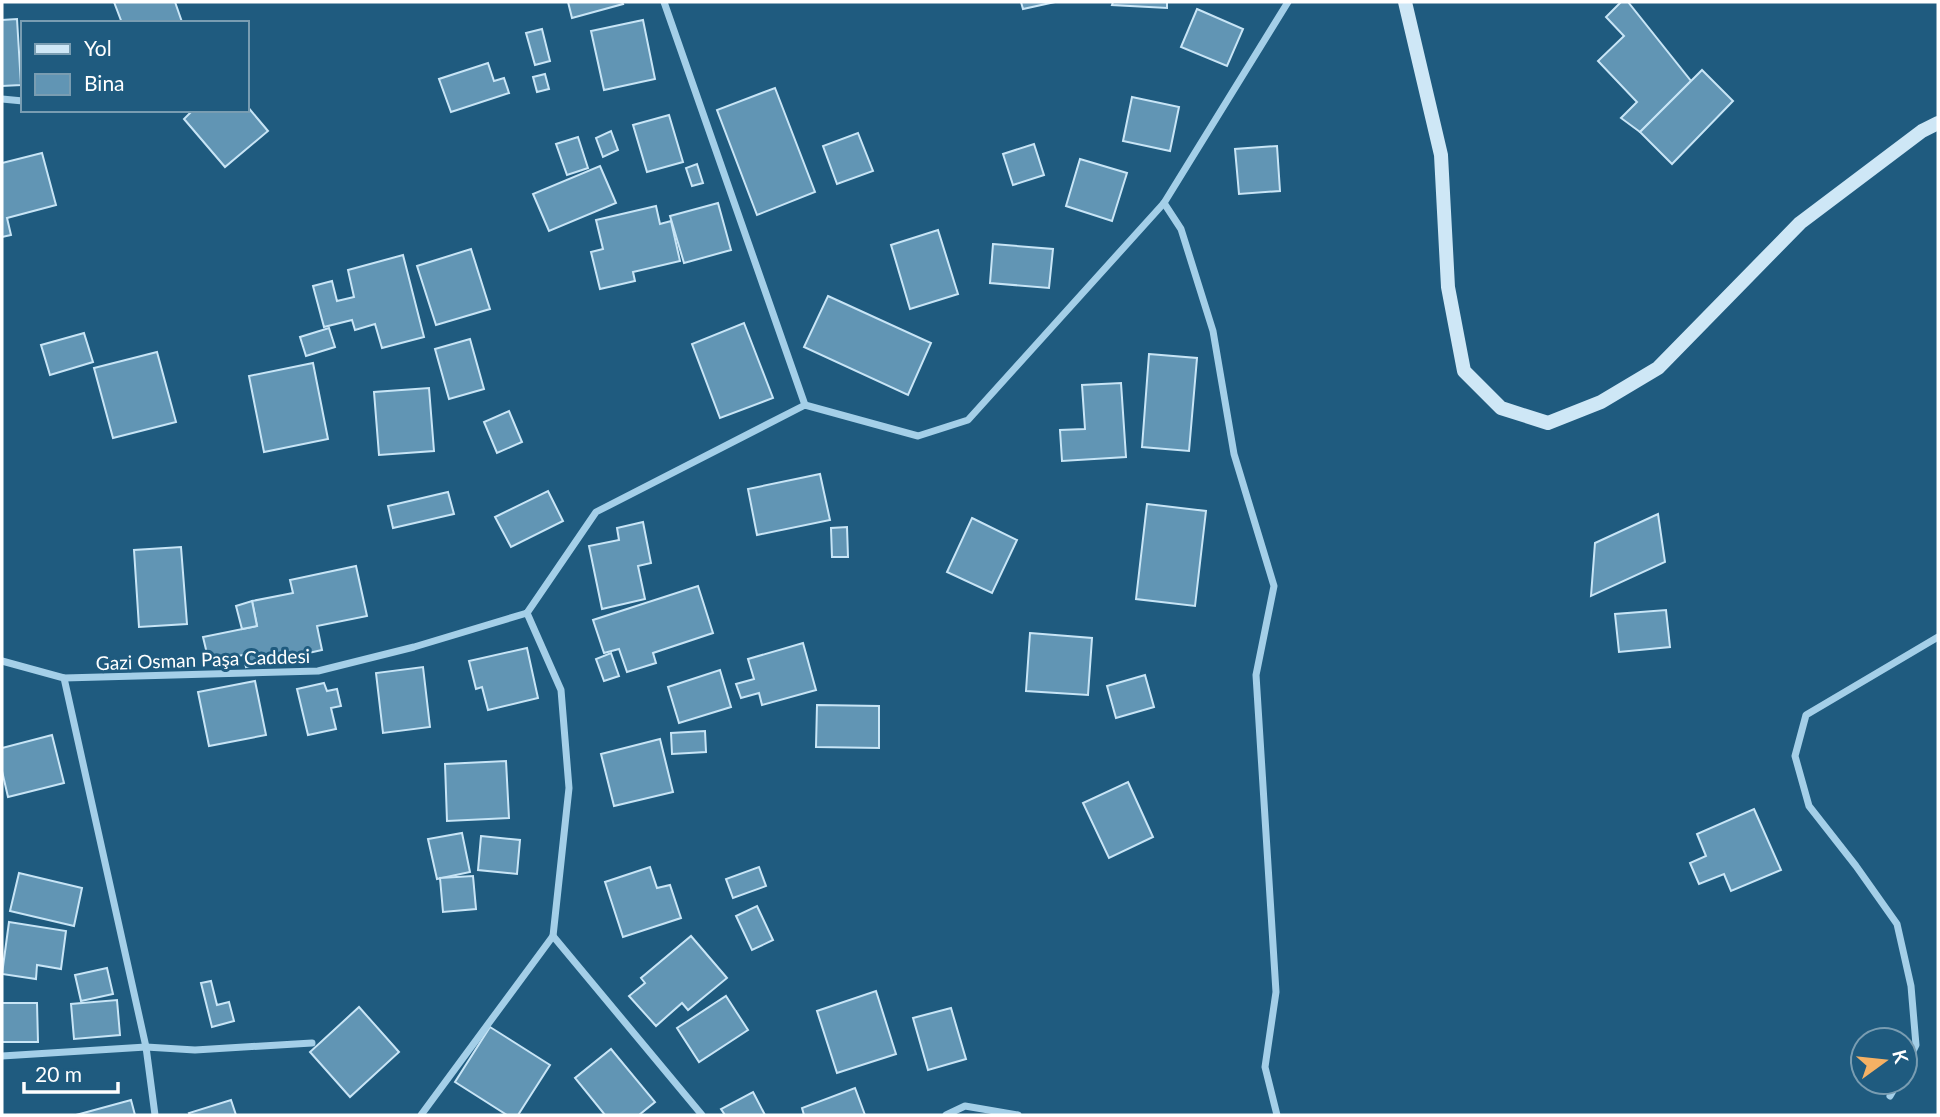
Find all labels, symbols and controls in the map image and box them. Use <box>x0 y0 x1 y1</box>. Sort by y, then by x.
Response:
legend <box>21 21 248 112</box>
text: Yol <box>84 35 112 60</box>
text: Bina <box>84 70 125 95</box>
street label: Gazi Osman Paşa Caddesi <box>95 644 311 674</box>
north arrow <box>1849 1026 1919 1096</box>
text: K <box>1888 1047 1914 1067</box>
scale bar <box>24 1050 119 1094</box>
text: 20 m <box>35 1061 82 1086</box>

